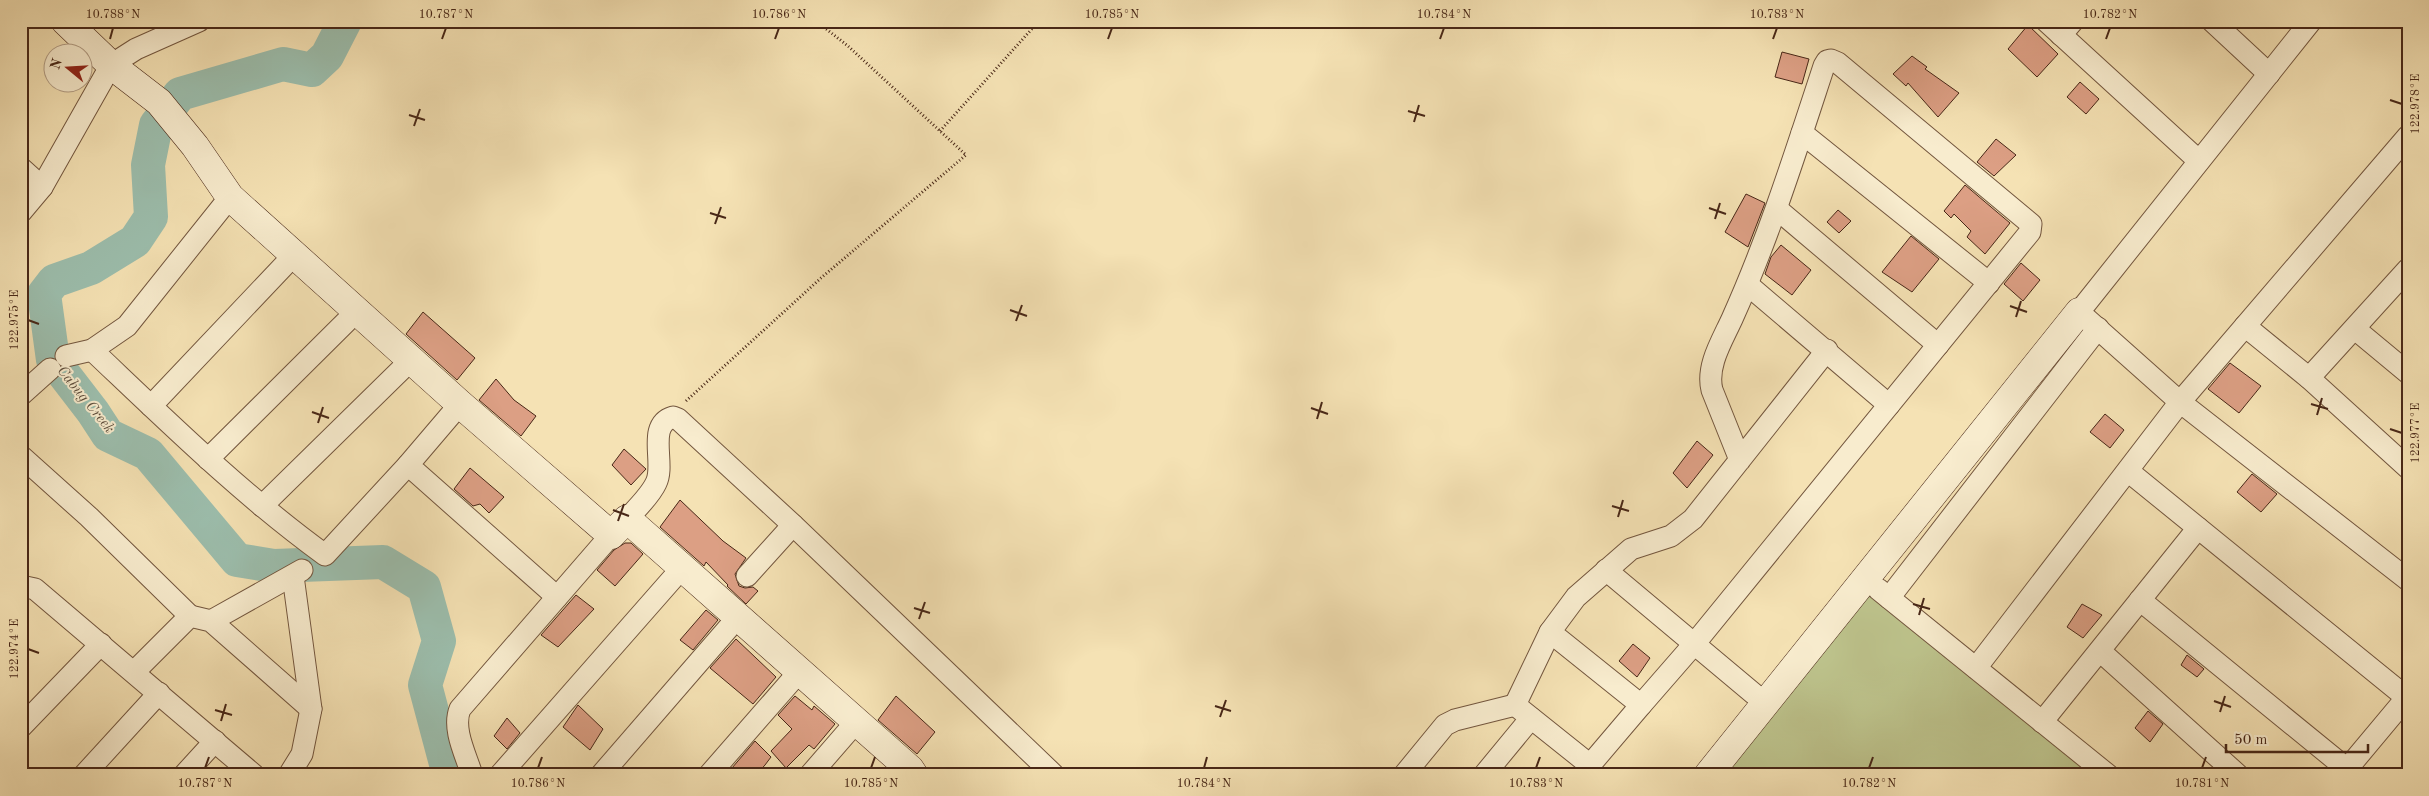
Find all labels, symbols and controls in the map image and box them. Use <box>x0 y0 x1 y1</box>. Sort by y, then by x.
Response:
text: 10.785°N <box>1085 8 1139 21</box>
text: 10.788°N <box>86 9 140 21</box>
text: 10.787°N <box>419 9 473 21</box>
text: 10.786°N <box>752 9 806 21</box>
text: 10.784°N <box>1417 9 1471 21</box>
text: 10.783°N <box>1750 9 1804 21</box>
text: 10.782°N <box>2083 9 2137 21</box>
north arrow <box>42 42 92 92</box>
text: N <box>48 57 65 72</box>
text: 122.978°E <box>2410 74 2422 134</box>
text: 122.975°E <box>8 290 21 350</box>
water label: Cabug Creek <box>54 364 116 436</box>
text: 122.977°E <box>2410 403 2422 463</box>
text: 122.974°E <box>9 619 21 679</box>
scale bar <box>2226 721 2369 753</box>
text: 50 m <box>2234 733 2268 748</box>
text: 10.785°N <box>844 777 898 790</box>
text: 10.787°N <box>178 778 232 790</box>
text: 10.786°N <box>511 778 565 790</box>
text: 10.784°N <box>1177 778 1231 790</box>
text: 10.783°N <box>1509 778 1563 790</box>
text: 10.782°N <box>1842 778 1896 790</box>
text: 10.781°N <box>2175 778 2229 790</box>

